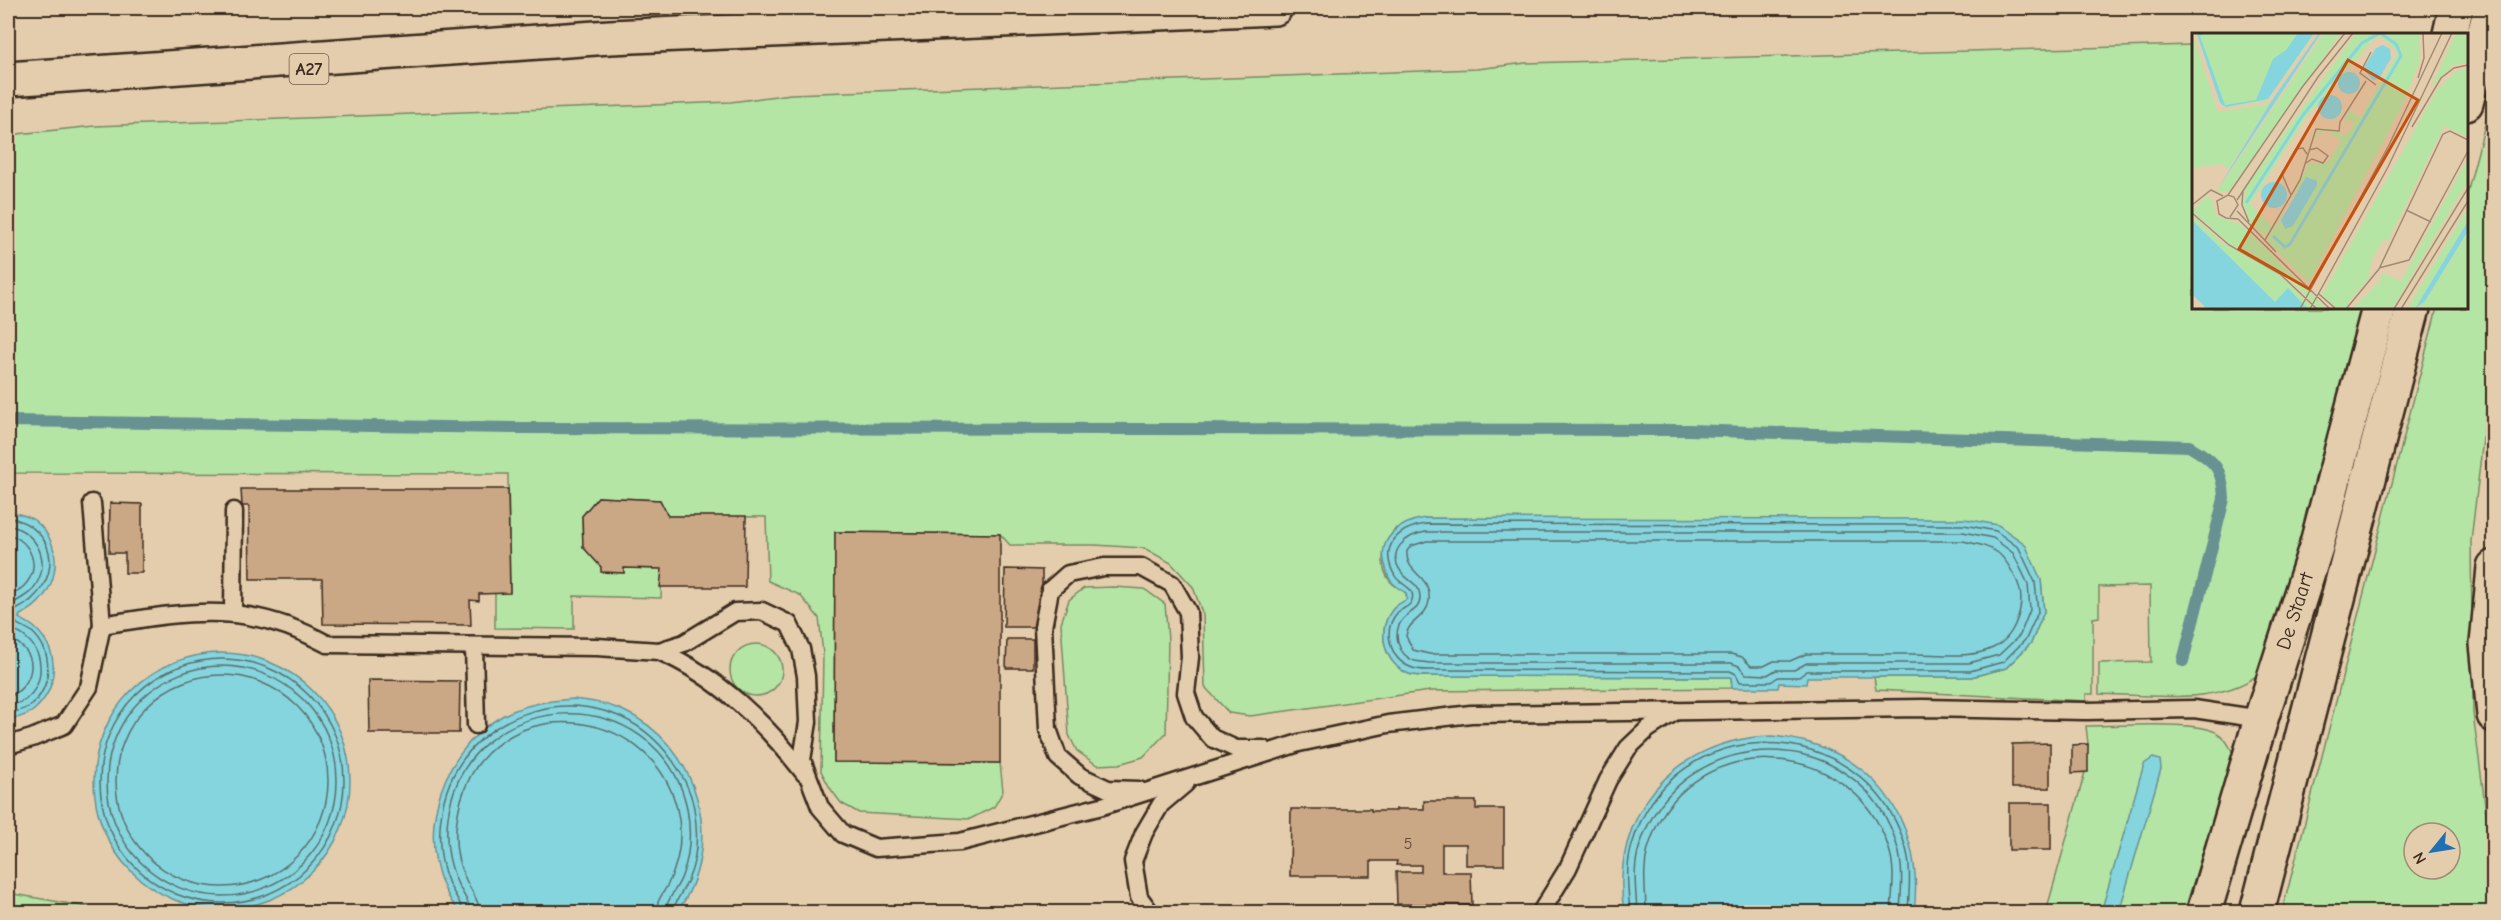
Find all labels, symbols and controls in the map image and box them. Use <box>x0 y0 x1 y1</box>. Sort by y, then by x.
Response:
inset map <box>2192 33 2468 309</box>
road number: A27 <box>290 54 328 84</box>
street label: De Staart <box>2272 568 2319 652</box>
north arrow <box>2402 821 2462 881</box>
house number: 5 <box>1404 835 1412 853</box>
text: N <box>2409 849 2430 867</box>

